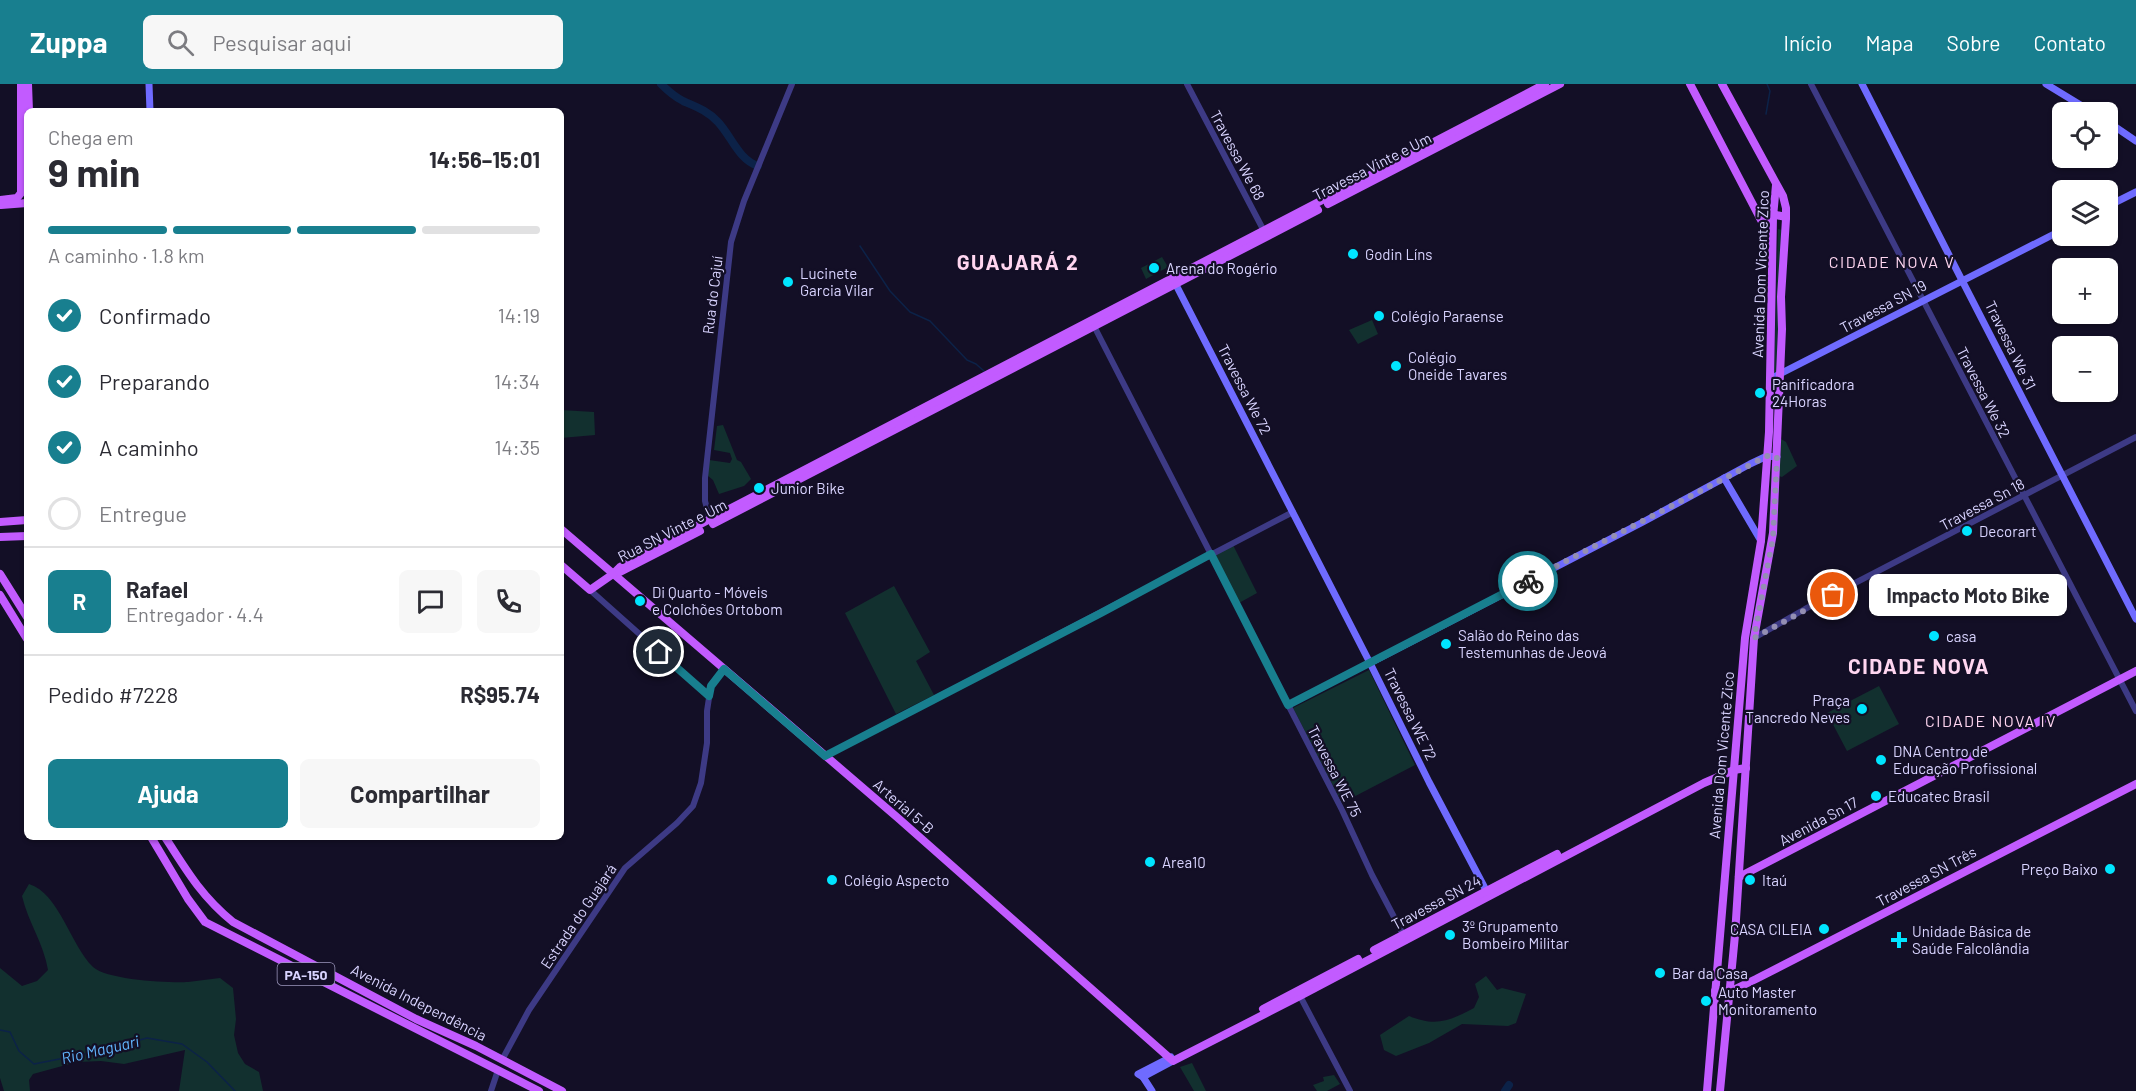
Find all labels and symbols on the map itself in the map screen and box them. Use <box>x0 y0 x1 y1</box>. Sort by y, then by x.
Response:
street label: Travessa We 68 <box>1207 107 1269 203</box>
street label: Travessa Vinte e Um <box>1310 128 1434 204</box>
street label: Avenida Dom Vicente Zico <box>1748 190 1772 358</box>
place label: Godin Líns <box>1365 245 1432 263</box>
marker: Godin Líns <box>1346 247 1360 261</box>
district label: GUAJARÁ 2 <box>957 249 1079 274</box>
district label: CIDADE NOVA V <box>1829 252 1955 271</box>
street label: Rua do Cajuí <box>698 255 726 335</box>
place label: Arena do Rogério <box>1166 259 1277 277</box>
marker: Arena do Rogério <box>1147 261 1161 275</box>
place label: Lucinete Garcia Vilar <box>800 264 874 299</box>
marker: Lucinete Garcia Vilar <box>781 275 795 289</box>
street label: Travessa SN 19 <box>1837 276 1929 336</box>
street label: Travessa We 31 <box>1982 298 2040 392</box>
place label: Colégio Paraense <box>1391 307 1504 325</box>
marker: Colégio Paraense <box>1372 309 1386 323</box>
street label: Travessa We 72 <box>1215 341 1275 437</box>
street label: Travessa We 32 <box>1953 344 2015 440</box>
place label: Colégio Oneide Tavares <box>1408 348 1507 383</box>
marker: Colégio Oneide Tavares <box>1389 359 1403 373</box>
place label: Panificadora 24Horas <box>1772 375 1855 410</box>
marker: Panificadora 24Horas <box>1753 386 1767 400</box>
street label: Travessa Sn 18 <box>1937 474 2027 534</box>
place label: Junior Bike <box>771 479 845 497</box>
marker: Junior Bike <box>752 481 766 495</box>
street label: Rua SN Vinte e Um <box>615 495 729 565</box>
place label: Decorart <box>1979 522 2036 540</box>
marker: Decorart <box>1960 524 1974 538</box>
courier <box>1498 551 1558 611</box>
pin <box>1807 569 1858 620</box>
callout: Impacto Moto Bike <box>1869 574 2067 616</box>
place label: Di Quarto - Móveis e Colchões Ortobom <box>652 583 783 618</box>
marker: Di Quarto - Móveis e Colchões Ortobom <box>633 594 647 608</box>
pin <box>633 626 684 677</box>
place label: Salão do Reino das Testemunhas de Jeová <box>1458 626 1607 661</box>
place label: casa <box>1946 627 1976 645</box>
marker: casa <box>1927 629 1941 643</box>
marker: Salão do Reino das Testemunhas de Jeová <box>1439 637 1453 651</box>
district label: CIDADE NOVA <box>1848 653 1990 678</box>
street label: Travessa WE 72 <box>1381 665 1441 763</box>
street label: Avenida Dom Vicente Zico <box>1705 671 1737 839</box>
place label: Praça Tancredo Neves <box>1746 691 1850 726</box>
marker: Praça Tancredo Neves <box>1855 702 1869 716</box>
district label: CIDADE NOVA IV <box>1925 711 2057 730</box>
street label: Travessa WE 75 <box>1304 722 1366 820</box>
place label: DNA Centro de Educação Profissional <box>1893 742 2037 777</box>
marker: DNA Centro de Educação Profissional <box>1874 753 1888 767</box>
street label: Arterial 5-B <box>870 775 938 837</box>
place label: Educatec Brasil <box>1888 787 1990 805</box>
marker: Educatec Brasil <box>1869 789 1883 803</box>
street label: Avenida Sn 17 <box>1776 793 1860 849</box>
street label: Travessa SN Três <box>1873 842 1979 910</box>
place label: Area10 <box>1162 853 1206 871</box>
marker: Area10 <box>1143 855 1157 869</box>
street label: Estrada do Guajará <box>536 860 620 972</box>
place label: Preço Baixo <box>2021 860 2098 878</box>
marker: Preço Baixo <box>2103 862 2117 876</box>
place label: Colégio Aspecto <box>844 871 949 889</box>
street label: Travessa SN 24 <box>1388 871 1484 933</box>
place label: Itaú <box>1762 871 1787 889</box>
marker: Colégio Aspecto <box>825 873 839 887</box>
marker: Itaú <box>1743 873 1757 887</box>
place label: 3º Grupamento Bombeiro Militar <box>1462 917 1569 952</box>
place label: CASA CILEIA <box>1730 920 1812 938</box>
marker: CASA CILEIA <box>1817 922 1831 936</box>
place label: Unidade Básica de Saúde Falcolândia <box>1912 922 2031 957</box>
marker: 3º Grupamento Bombeiro Militar <box>1443 928 1457 942</box>
marker: Unidade Básica de Saúde Falcolândia <box>1890 931 1908 949</box>
street label: Avenida Independência <box>348 960 490 1044</box>
road number: PA-150 <box>278 963 334 985</box>
place label: Bar da Casa <box>1672 964 1748 982</box>
marker: Bar da Casa <box>1653 966 1667 980</box>
place label: Auto Master Monitoramento <box>1718 983 1817 1018</box>
marker: Auto Master Monitoramento <box>1699 994 1713 1008</box>
water label: Rio Maguari <box>59 1031 141 1067</box>

